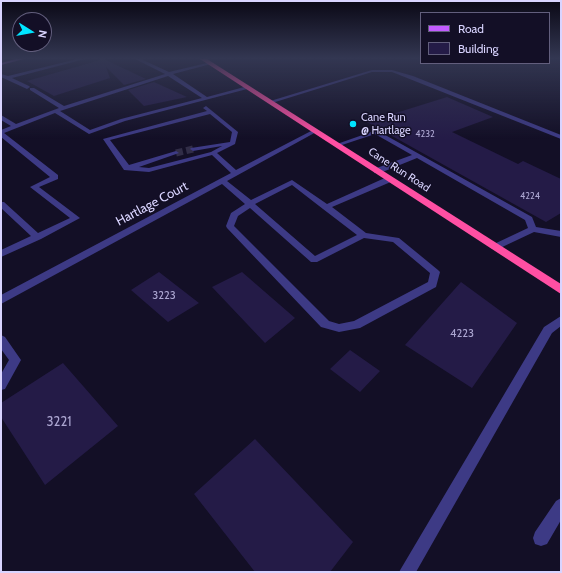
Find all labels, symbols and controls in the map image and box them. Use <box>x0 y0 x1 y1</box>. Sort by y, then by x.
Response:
north arrow <box>12 12 52 52</box>
legend <box>420 12 550 64</box>
text: Road <box>458 21 484 36</box>
text: N <box>35 29 50 39</box>
text: Building <box>458 41 499 56</box>
place label: Cane Run @ Hartlage <box>361 111 411 137</box>
marker: Cane Run @ Hartlage <box>348 119 358 129</box>
house number: 4232 <box>415 129 435 139</box>
street label: Cane Run Road <box>366 145 432 195</box>
street label: Hartlage Court <box>113 178 191 230</box>
house number: 4224 <box>520 191 540 201</box>
house number: 3223 <box>152 289 176 303</box>
house number: 4223 <box>450 327 474 341</box>
house number: 3221 <box>47 414 71 430</box>

